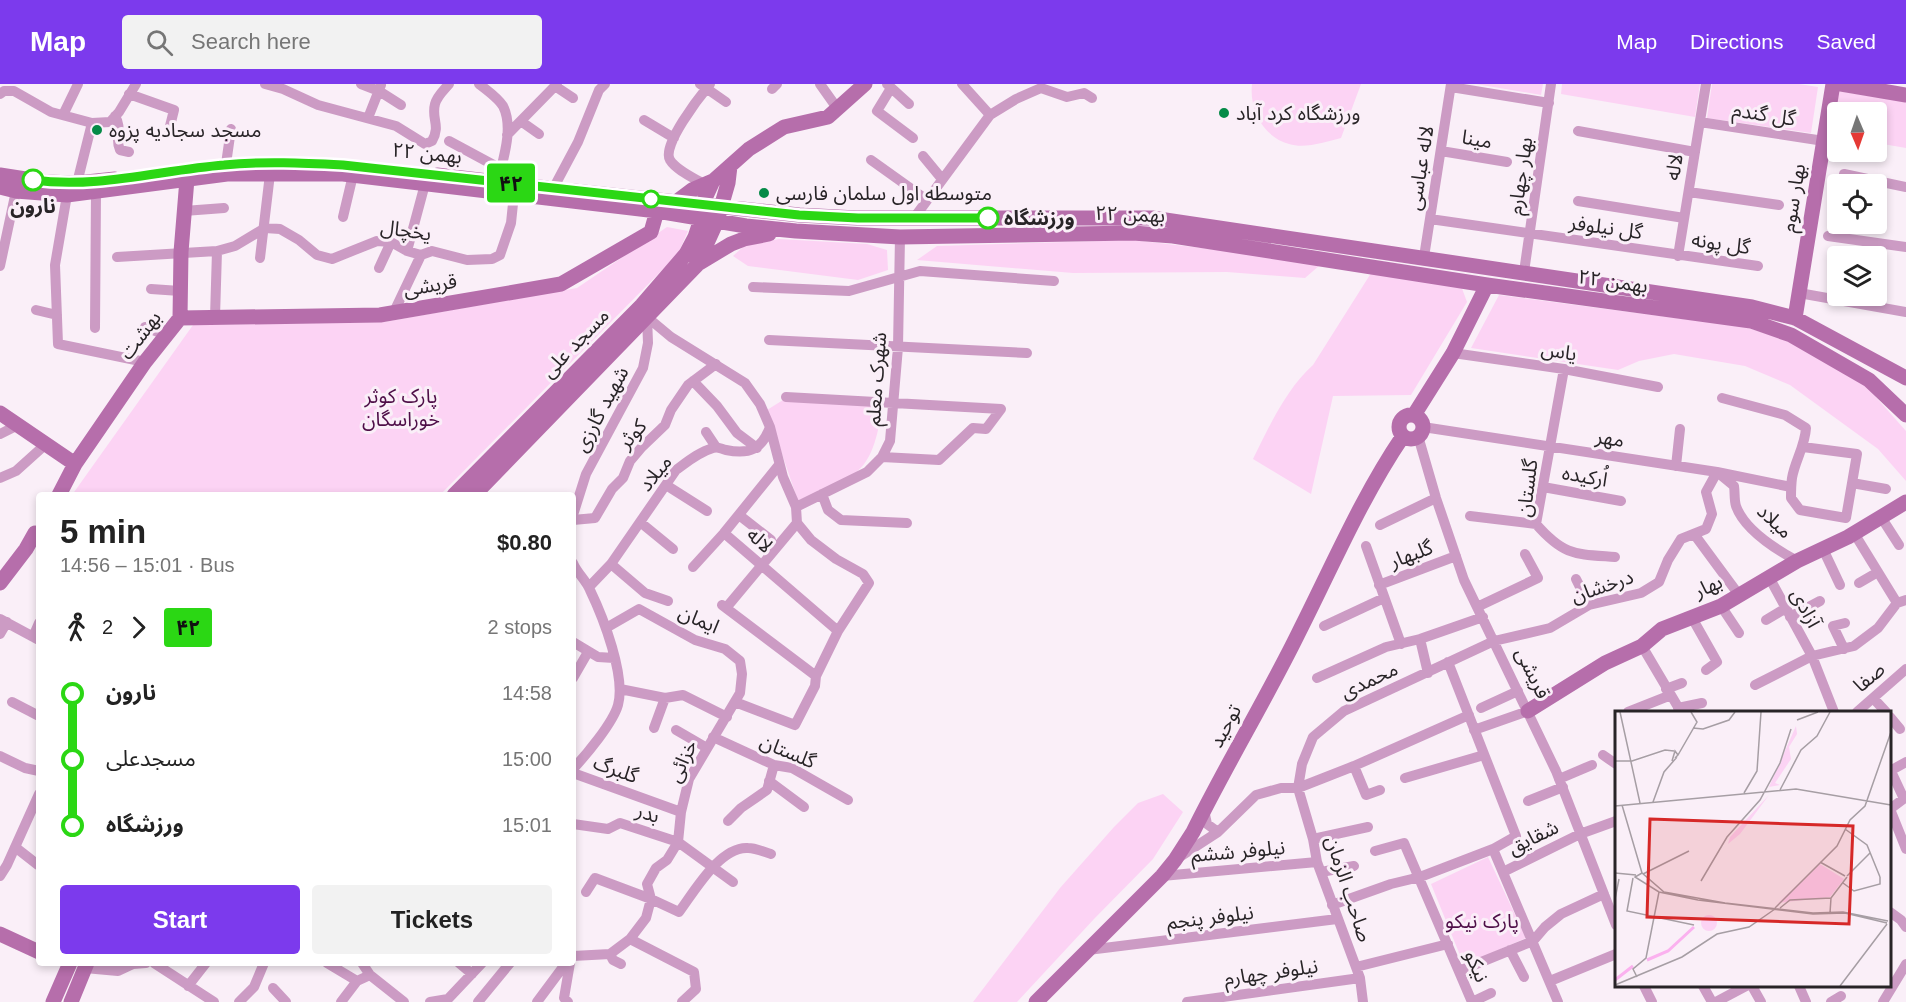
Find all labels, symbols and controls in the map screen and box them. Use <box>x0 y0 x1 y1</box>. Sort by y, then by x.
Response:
search box <box>122 15 542 69</box>
text: Map <box>30 26 86 57</box>
icon: search <box>143 26 176 59</box>
text: Search here <box>191 29 311 54</box>
text: Map <box>1616 30 1657 53</box>
text: Directions <box>1690 30 1783 53</box>
text: Saved <box>1816 30 1876 53</box>
street label: گل گندم <box>1730 98 1798 134</box>
place label: ورزشگاه کرد آباد <box>1236 102 1360 125</box>
north arrow <box>1827 102 1887 162</box>
map controls <box>1827 102 1887 306</box>
marker: ورزشگاه کرد آباد <box>1217 106 1231 120</box>
place label: مسجد سجادیه پزوه <box>109 119 261 143</box>
marker: مسجد سجادیه پزوه <box>90 123 104 137</box>
street label: لاله عباسی <box>1402 124 1439 212</box>
street label: مینا <box>1460 126 1494 153</box>
street label: بهار چهارم <box>1504 136 1540 217</box>
street label: ۲۲ بهمن <box>391 138 463 169</box>
street label: لاله <box>1661 152 1687 182</box>
street label: بهار سوم <box>1777 162 1813 234</box>
line badge: ۴۲ <box>484 164 538 202</box>
marker: نارون <box>22 169 44 191</box>
text: ۴۲ <box>499 172 523 195</box>
button: locate <box>1827 174 1887 234</box>
place label: متوسطه اول سلمان فارسی <box>776 182 992 205</box>
marker: متوسطه اول سلمان فارسی <box>757 186 771 200</box>
unlabelled marker <box>642 190 660 208</box>
place label: نارون <box>10 195 56 218</box>
street label: ۲۲ بهمن <box>1095 202 1165 227</box>
marker: ورزشگاه <box>977 207 999 229</box>
place label: ورزشگاه <box>1004 207 1075 230</box>
street label: گل نیلوفر <box>1567 211 1645 244</box>
street label: یخچال <box>379 216 433 246</box>
street label: گل پونه <box>1690 228 1752 260</box>
button: layers <box>1827 246 1887 306</box>
street label: ۲۲ بهمن <box>1577 265 1649 298</box>
street label: قریشی <box>402 269 459 302</box>
street label: مسجد علی <box>537 304 614 383</box>
street label: بهشت <box>115 307 165 363</box>
street label: شهرک معلم <box>862 331 894 427</box>
street label: یاس <box>1539 337 1578 366</box>
street label: شهید گارزی <box>569 363 634 456</box>
park label: پارک کوثر خوراسگان <box>362 385 440 431</box>
street label: کوثر <box>613 414 652 455</box>
street label: مهر <box>1593 425 1626 452</box>
street label: میلاد <box>634 451 676 495</box>
street label: گلستان <box>1513 457 1543 518</box>
street label: اُرکیده <box>1560 457 1610 492</box>
street label: میلاد <box>1753 499 1797 543</box>
text: 5 min <box>60 513 146 550</box>
street label: لاله <box>743 523 777 557</box>
text: $0.80 <box>497 530 552 555</box>
street label: گلبهار <box>1385 536 1437 574</box>
text: 14:56 – 15:01 · Bus <box>60 554 235 576</box>
street label: درخشان <box>1568 565 1636 608</box>
street label: بهار <box>1690 570 1726 603</box>
street label: آزادی <box>1786 585 1826 633</box>
street label: ایمان <box>675 600 723 638</box>
icon: walk <box>60 611 93 644</box>
icon: forward <box>122 611 155 644</box>
text: 2 <box>102 616 113 638</box>
text: ۴۲ <box>176 616 200 639</box>
text: 2 stops <box>488 616 552 638</box>
street label: قریشی <box>1510 644 1555 703</box>
street label: محمدی <box>1337 657 1402 704</box>
street label: صفا <box>1849 658 1889 696</box>
text: نارون <box>106 680 156 705</box>
text: 14:58 <box>502 682 552 704</box>
street label: توحید <box>1205 701 1246 752</box>
inset map <box>1615 711 1891 987</box>
street label: گلستان <box>757 729 820 774</box>
street label: خزائی <box>663 736 702 786</box>
text: مسجدعلی <box>106 746 196 771</box>
text: 15:00 <box>502 748 552 770</box>
street label: گلبرگ <box>590 751 642 788</box>
street label: بدر <box>632 799 663 828</box>
text: ورزشگاه <box>106 812 184 837</box>
text: 15:01 <box>502 814 552 836</box>
street label: شقایق <box>1504 815 1563 860</box>
street label: صاحب الزمان <box>1321 833 1376 945</box>
street label: نیلوفر ششم <box>1190 836 1286 870</box>
button: Start <box>60 885 300 954</box>
button: Tickets <box>312 885 552 954</box>
street label: نیلوفر پنجم <box>1165 901 1255 937</box>
park label: پارک نیکو <box>1445 910 1519 934</box>
street label: نیکو <box>1460 947 1493 986</box>
street label: نیلوفر چهارم <box>1223 955 1320 993</box>

